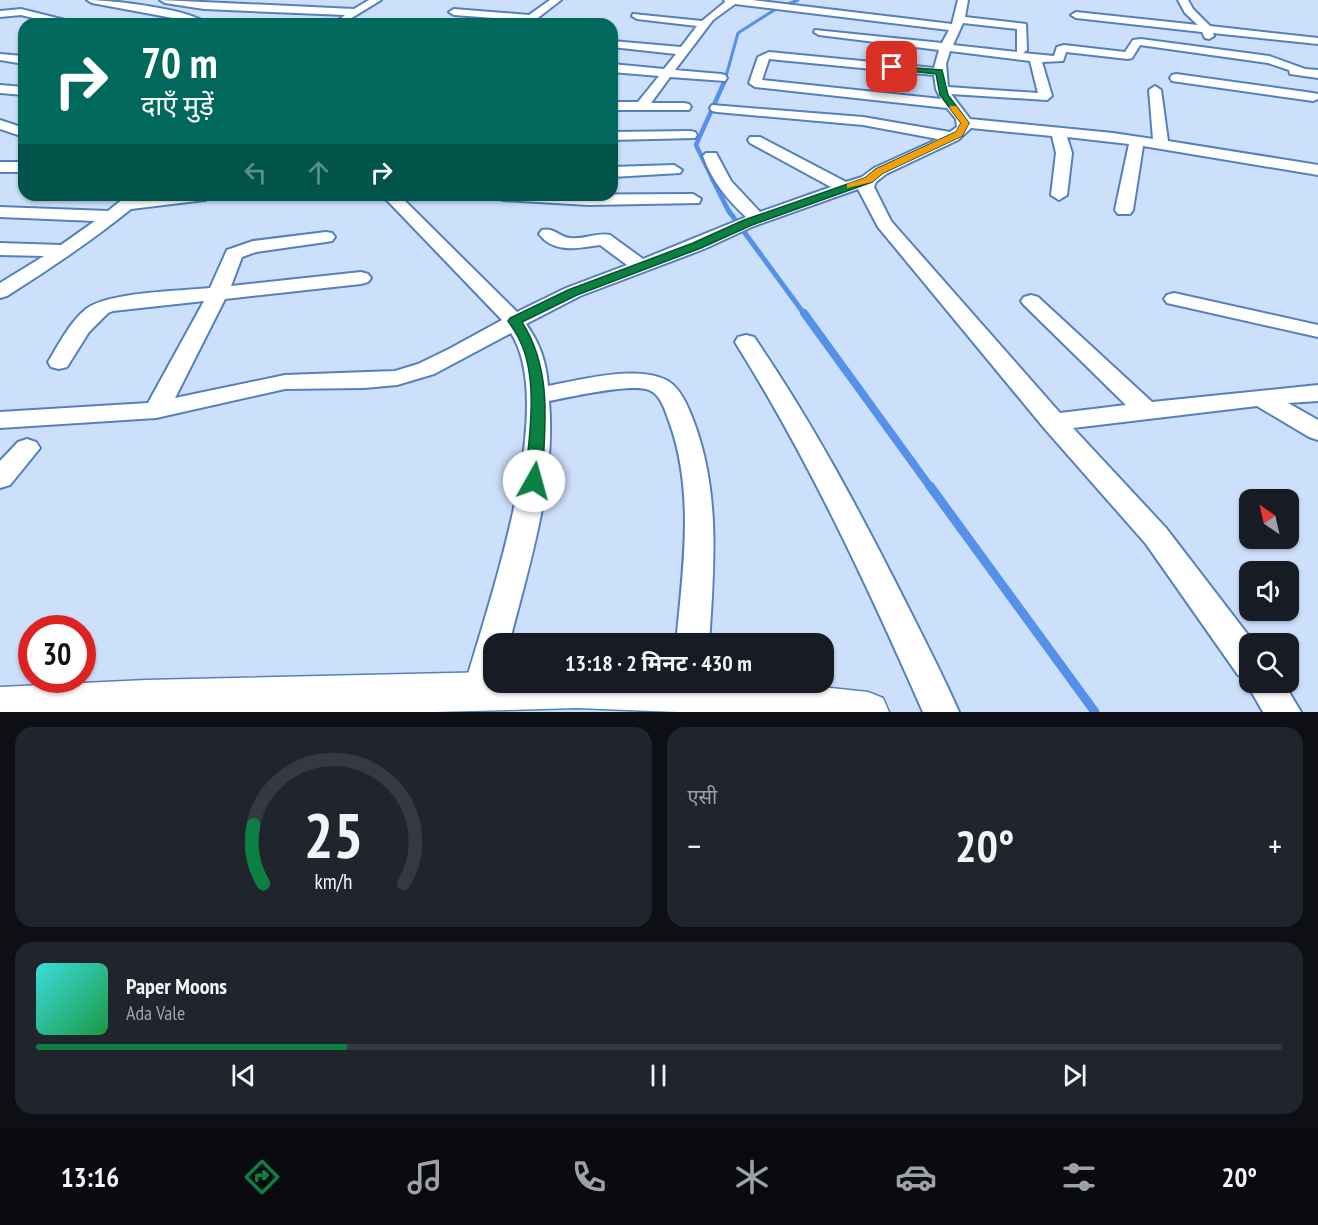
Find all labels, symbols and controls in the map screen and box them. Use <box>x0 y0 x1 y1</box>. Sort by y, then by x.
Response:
text: 70 m <box>141 35 218 90</box>
pin <box>866 41 917 92</box>
icon: right <box>42 42 120 120</box>
icon: arrive <box>875 50 908 83</box>
text: दाएँ मुड़ें <box>141 88 214 122</box>
icon: left <box>239 156 272 189</box>
icon: ahead <box>302 156 335 189</box>
icon: right <box>365 156 398 189</box>
position arrow <box>502 449 566 513</box>
north arrow <box>1239 489 1299 549</box>
map controls <box>1239 489 1299 693</box>
button: sound <box>1239 561 1299 621</box>
speed limit sign: 30 <box>18 615 96 693</box>
button: search <box>1239 633 1299 693</box>
text: 13:18 · 2 मिनट · 430 m <box>565 649 752 677</box>
text: एसी <box>688 784 717 810</box>
text: 25 <box>303 794 363 875</box>
text: 20° <box>955 816 1014 874</box>
text: − <box>688 824 701 867</box>
text: + <box>1268 824 1282 867</box>
text: km/h <box>314 867 352 895</box>
text: Paper Moons <box>126 972 227 1000</box>
text: Ada Vale <box>126 1000 185 1026</box>
icon: previous <box>227 1059 260 1092</box>
icon: pause <box>642 1059 675 1092</box>
icon: next <box>1058 1059 1091 1092</box>
icon: directions <box>241 1156 283 1198</box>
icon: music <box>404 1156 446 1198</box>
icon: phone <box>568 1156 610 1198</box>
icon: climate <box>731 1156 773 1198</box>
icon: car <box>895 1156 937 1198</box>
icon: filters <box>1058 1156 1100 1198</box>
text: 13:16 <box>61 1160 119 1194</box>
text: 20° <box>1222 1160 1257 1194</box>

